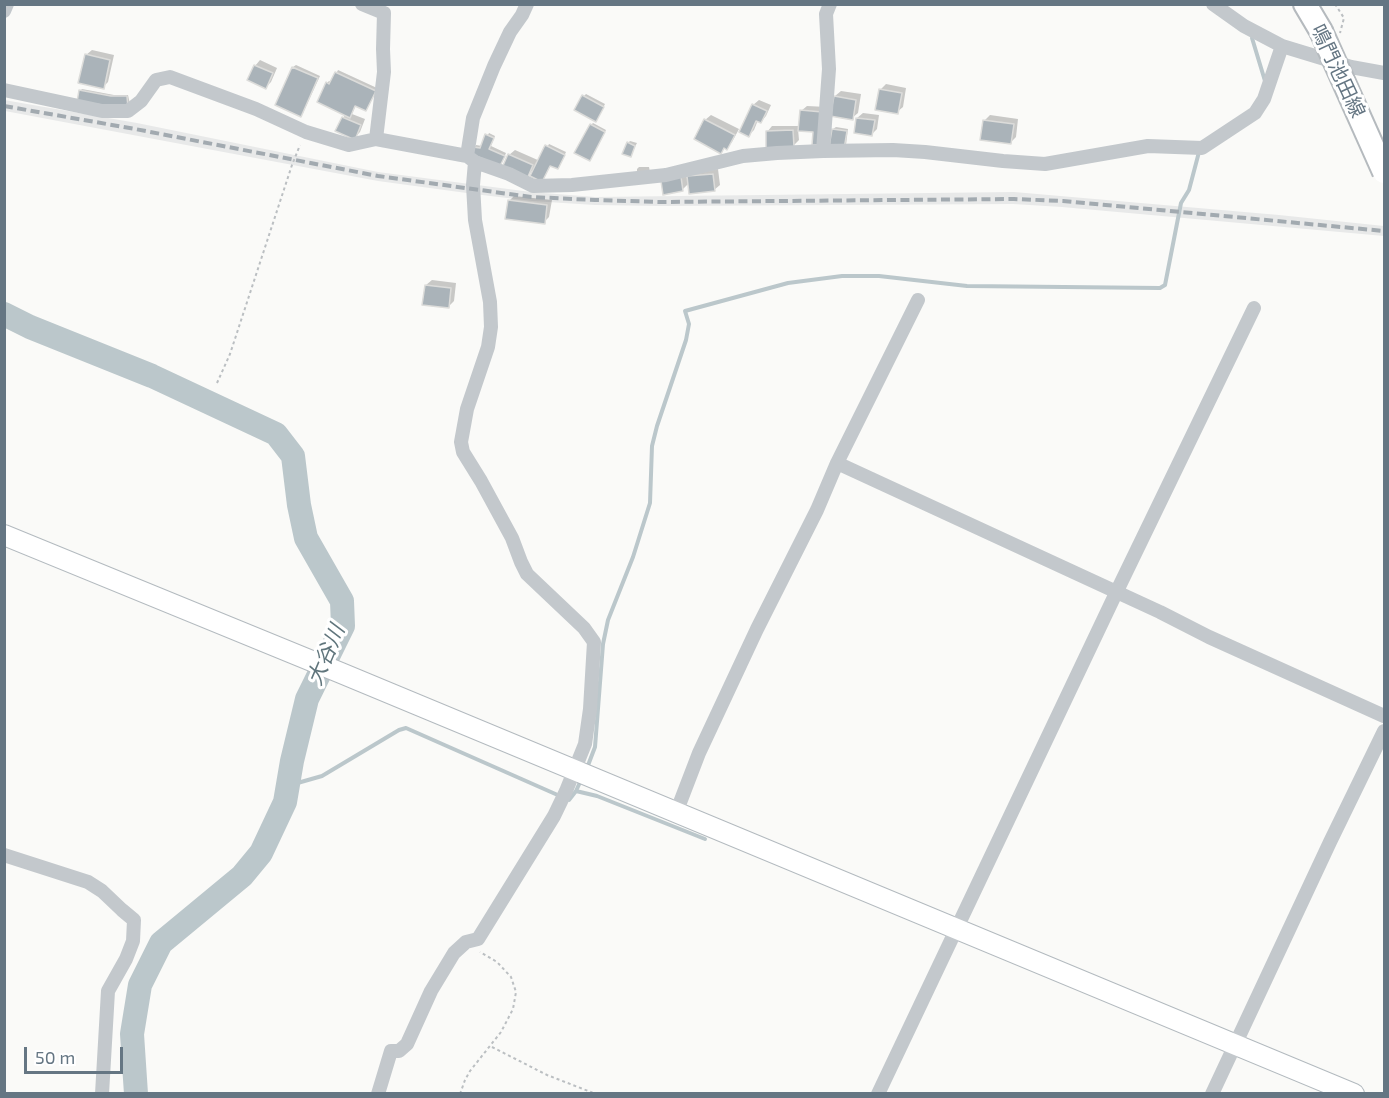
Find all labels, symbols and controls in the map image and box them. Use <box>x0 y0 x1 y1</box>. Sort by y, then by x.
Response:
street label: 鳴門池田線 <box>1306 21 1370 121</box>
water label: 大谷川 <box>302 621 350 689</box>
scale bar <box>27 1035 126 1073</box>
text: 50 m <box>35 1046 75 1068</box>

